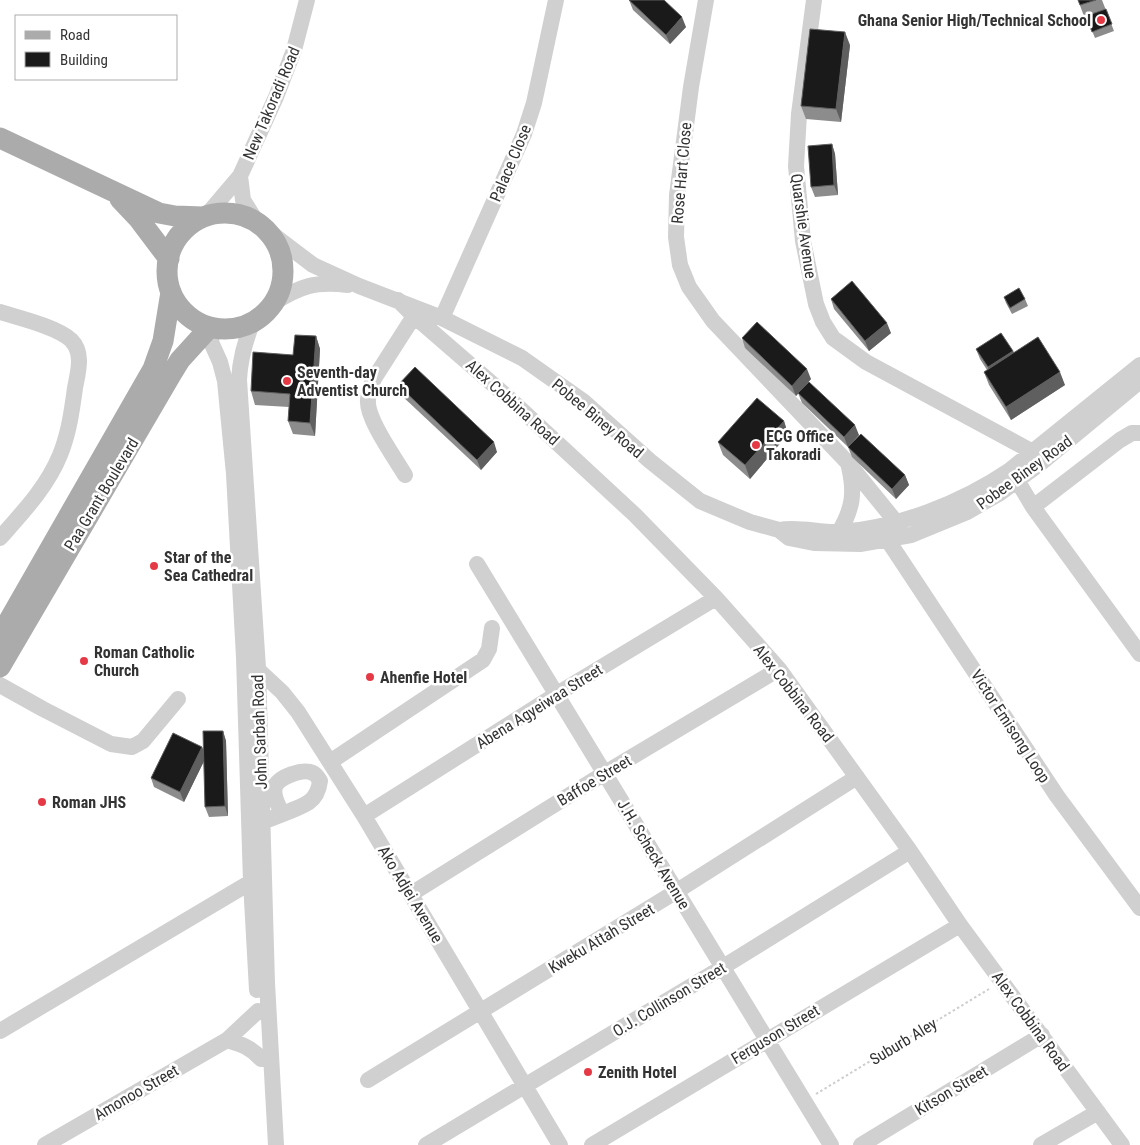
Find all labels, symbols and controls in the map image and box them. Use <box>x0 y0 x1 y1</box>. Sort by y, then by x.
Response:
place label: Ghana Senior High/Technical School <box>858 11 1091 30</box>
marker: Ghana Senior High/Technical School <box>1095 14 1107 26</box>
legend <box>15 15 178 80</box>
text: Road <box>60 26 90 44</box>
street label: New Takoradi Road <box>239 44 304 163</box>
text: Building <box>60 51 108 69</box>
street label: Rose Hart Close <box>668 121 695 225</box>
street label: Palace Close <box>486 122 535 205</box>
street label: Quarshie Avenue <box>787 172 820 280</box>
street label: Alex Cobbina Road <box>462 356 563 449</box>
place label: Seventh-day Adventist Church <box>297 363 407 400</box>
marker: Seventh-day Adventist Church <box>281 375 293 387</box>
street label: Pobee Biney Road <box>548 375 647 462</box>
place label: ECG Office Takoradi <box>766 427 834 464</box>
street label: Pobee Biney Road <box>973 431 1076 513</box>
street label: Paa Grant Boulevard <box>60 434 143 554</box>
marker: ECG Office Takoradi <box>750 439 762 451</box>
place label: Star of the Sea Cathedral <box>164 548 253 585</box>
marker: Star of the Sea Cathedral <box>148 560 160 572</box>
street label: Alex Cobbina Road <box>750 641 838 746</box>
place label: Roman Catholic Church <box>94 643 195 680</box>
marker: Roman Catholic Church <box>78 655 90 667</box>
street label: Abena Agyeiwaa Street <box>473 660 606 753</box>
street label: Victor Emisong Loop <box>967 666 1054 786</box>
place label: Ahenfie Hotel <box>380 668 467 687</box>
marker: Ahenfie Hotel <box>364 671 376 683</box>
street label: John Sarbah Road <box>248 674 271 790</box>
street label: Baffoe Street <box>554 751 635 810</box>
place label: Roman JHS <box>52 793 126 812</box>
marker: Roman JHS <box>36 796 48 808</box>
street label: J.H. Scheck Avenue <box>613 796 694 913</box>
street label: Ako Adjei Avenue <box>374 842 447 946</box>
street label: Kweku Attah Street <box>545 899 658 977</box>
street label: O.J. Collinson Street <box>609 958 730 1041</box>
street label: Alex Cobbina Road <box>988 968 1073 1075</box>
street label: Ferguson Street <box>728 1000 823 1068</box>
street label: Suburb Aley <box>866 1014 941 1069</box>
street label: Amonoo Street <box>91 1061 182 1124</box>
street label: Kitson Street <box>911 1061 991 1120</box>
place label: Zenith Hotel <box>598 1063 677 1082</box>
marker: Zenith Hotel <box>582 1066 594 1078</box>

